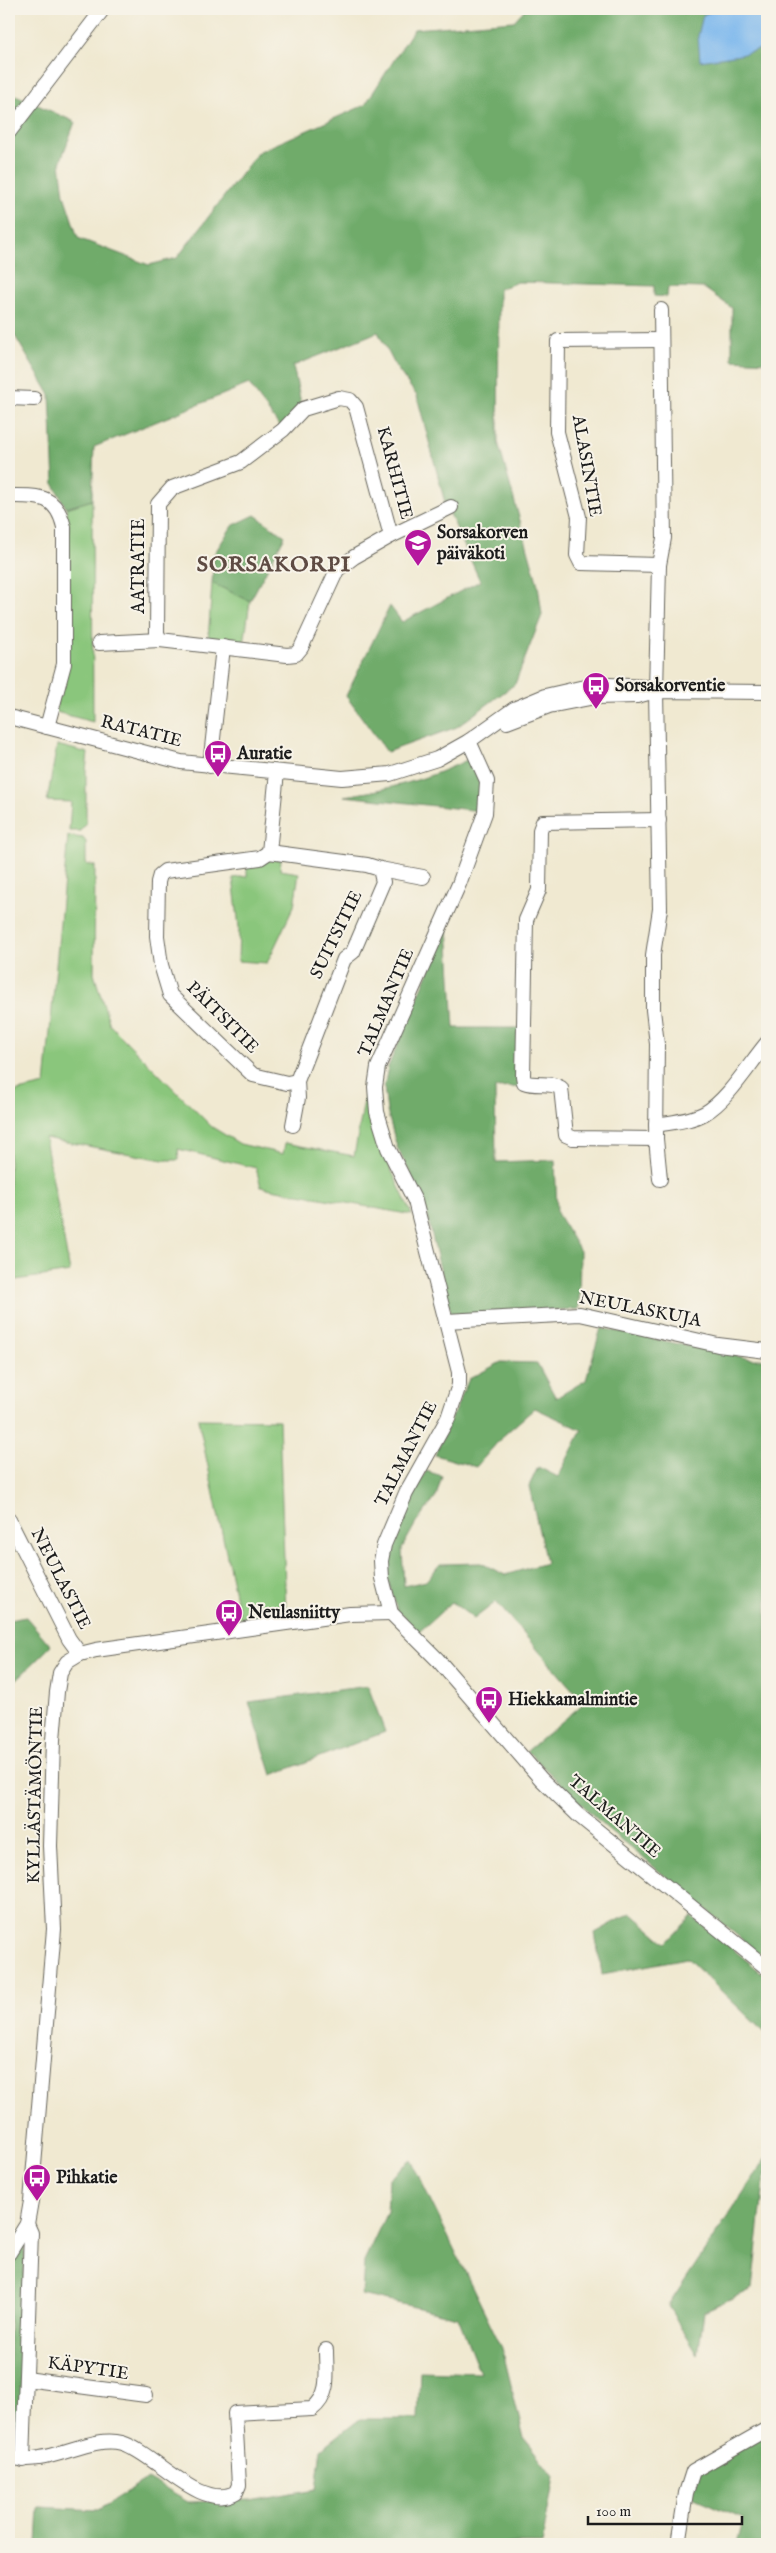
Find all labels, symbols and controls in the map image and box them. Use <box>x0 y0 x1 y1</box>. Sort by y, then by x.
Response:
street label: ALASINTIE <box>566 412 606 519</box>
street label: KARHITIE <box>371 424 417 522</box>
street label: AATRATIE <box>128 518 151 615</box>
place label: Sorsakorven päiväkoti <box>436 522 528 566</box>
school or university icon: Sorsakorven päiväkoti <box>403 528 433 567</box>
district label: SORSAKORPI <box>197 551 351 579</box>
bus stop icon: Sorsakorventie <box>581 671 611 710</box>
place label: Sorsakorventie <box>615 675 726 698</box>
street label: RATATIE <box>98 711 184 753</box>
bus stop icon: Auratie <box>203 739 233 778</box>
place label: Auratie <box>236 743 293 766</box>
street label: SUITSITIE <box>306 887 368 983</box>
street label: TALMANTIE <box>354 945 420 1061</box>
street label: PÄITSITIE <box>181 976 264 1059</box>
street label: NEULASKUJA <box>577 1287 704 1333</box>
street label: TALMANTIE <box>371 1397 443 1511</box>
street label: NEULASTIE <box>25 1525 95 1633</box>
bus stop icon: Neulasniitty <box>214 1598 244 1637</box>
place label: Neulasniitty <box>247 1602 341 1625</box>
bus stop icon: Hiekkamalmintie <box>474 1685 504 1724</box>
place label: Hiekkamalmintie <box>508 1689 638 1712</box>
street label: KYLLÄSTÄMÖNTIE <box>22 1706 49 1884</box>
street label: TALMANTIE <box>563 1770 665 1864</box>
bus stop icon: Pihkatie <box>22 2163 52 2202</box>
place label: Pihkatie <box>56 2167 118 2190</box>
street label: KÄPYTIE <box>46 2351 130 2386</box>
scale bar <box>588 2493 742 2525</box>
text: 100 m <box>596 2502 632 2521</box>

